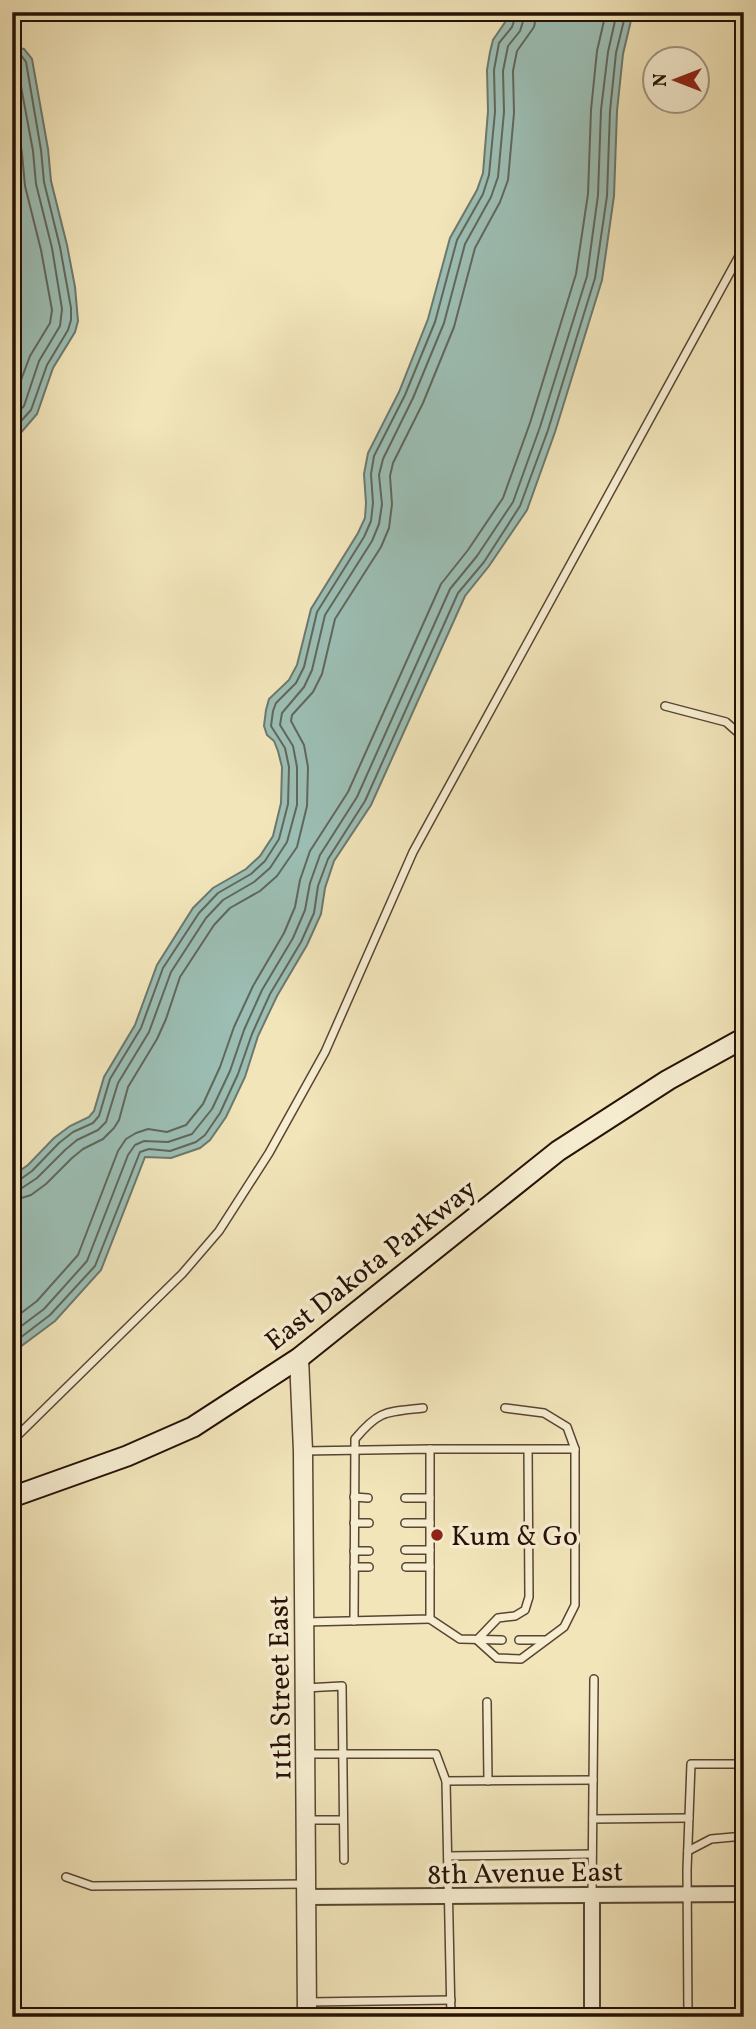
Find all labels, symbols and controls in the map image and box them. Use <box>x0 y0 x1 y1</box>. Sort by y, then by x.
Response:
north arrow <box>640 46 710 116</box>
text: N <box>648 73 674 87</box>
street label: East Dakota Parkway <box>258 1171 486 1361</box>
place label: Kum & Go <box>451 1518 578 1557</box>
marker: Kum & Go <box>429 1527 445 1543</box>
street label: 11th Street East <box>260 1595 303 1781</box>
street label: 8th Avenue East <box>427 1853 623 1896</box>

